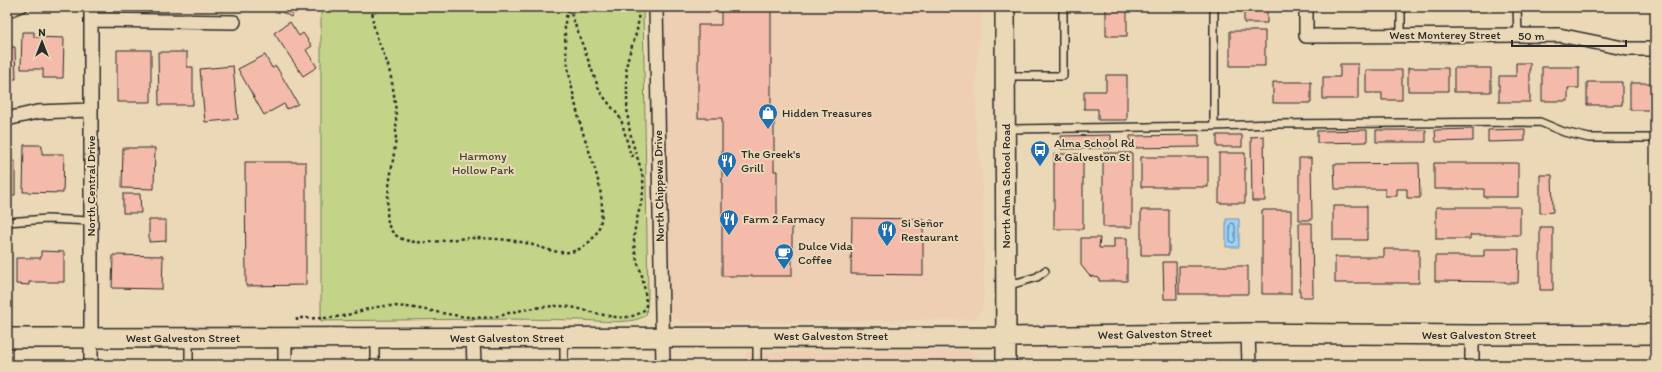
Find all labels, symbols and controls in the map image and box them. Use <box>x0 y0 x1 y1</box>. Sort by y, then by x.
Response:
north arrow <box>22 22 62 62</box>
scale bar <box>1512 22 1626 48</box>
text: N <box>38 26 46 39</box>
street label: West Monterey Street <box>1389 28 1501 42</box>
text: 50 m <box>1518 29 1544 43</box>
shop icon: Hidden Treasures <box>757 102 779 130</box>
place label: Hidden Treasures <box>782 106 872 120</box>
street label: North Alma School Road <box>999 123 1013 249</box>
street label: North Chippewa Drive <box>651 130 667 242</box>
street label: North Central Drive <box>84 135 98 237</box>
place label: Alma School Rd & Galveston St <box>1054 136 1135 164</box>
bus stop icon: Alma School Rd & Galveston St <box>1029 139 1051 167</box>
place label: The Greek's Grill <box>741 147 801 175</box>
park label: Harmony Hollow Park <box>452 149 514 177</box>
restaurant icon: The Greek's Grill <box>716 150 738 178</box>
restaurant icon: Farm 2 Farmacy <box>718 208 740 236</box>
place label: Farm 2 Farmacy <box>743 212 825 226</box>
place label: Si Señor Restaurant <box>901 216 959 244</box>
restaurant icon: Si Señor Restaurant <box>876 219 898 247</box>
place label: Dulce Vida Coffee <box>798 239 853 267</box>
cafe icon: Dulce Vida Coffee <box>773 242 795 270</box>
street label: West Galveston Street <box>1098 326 1213 342</box>
street label: West Galveston Street <box>1422 328 1537 342</box>
street label: West Galveston Street <box>774 329 889 343</box>
street label: West Galveston Street <box>126 331 241 345</box>
street label: West Galveston Street <box>450 331 565 345</box>

